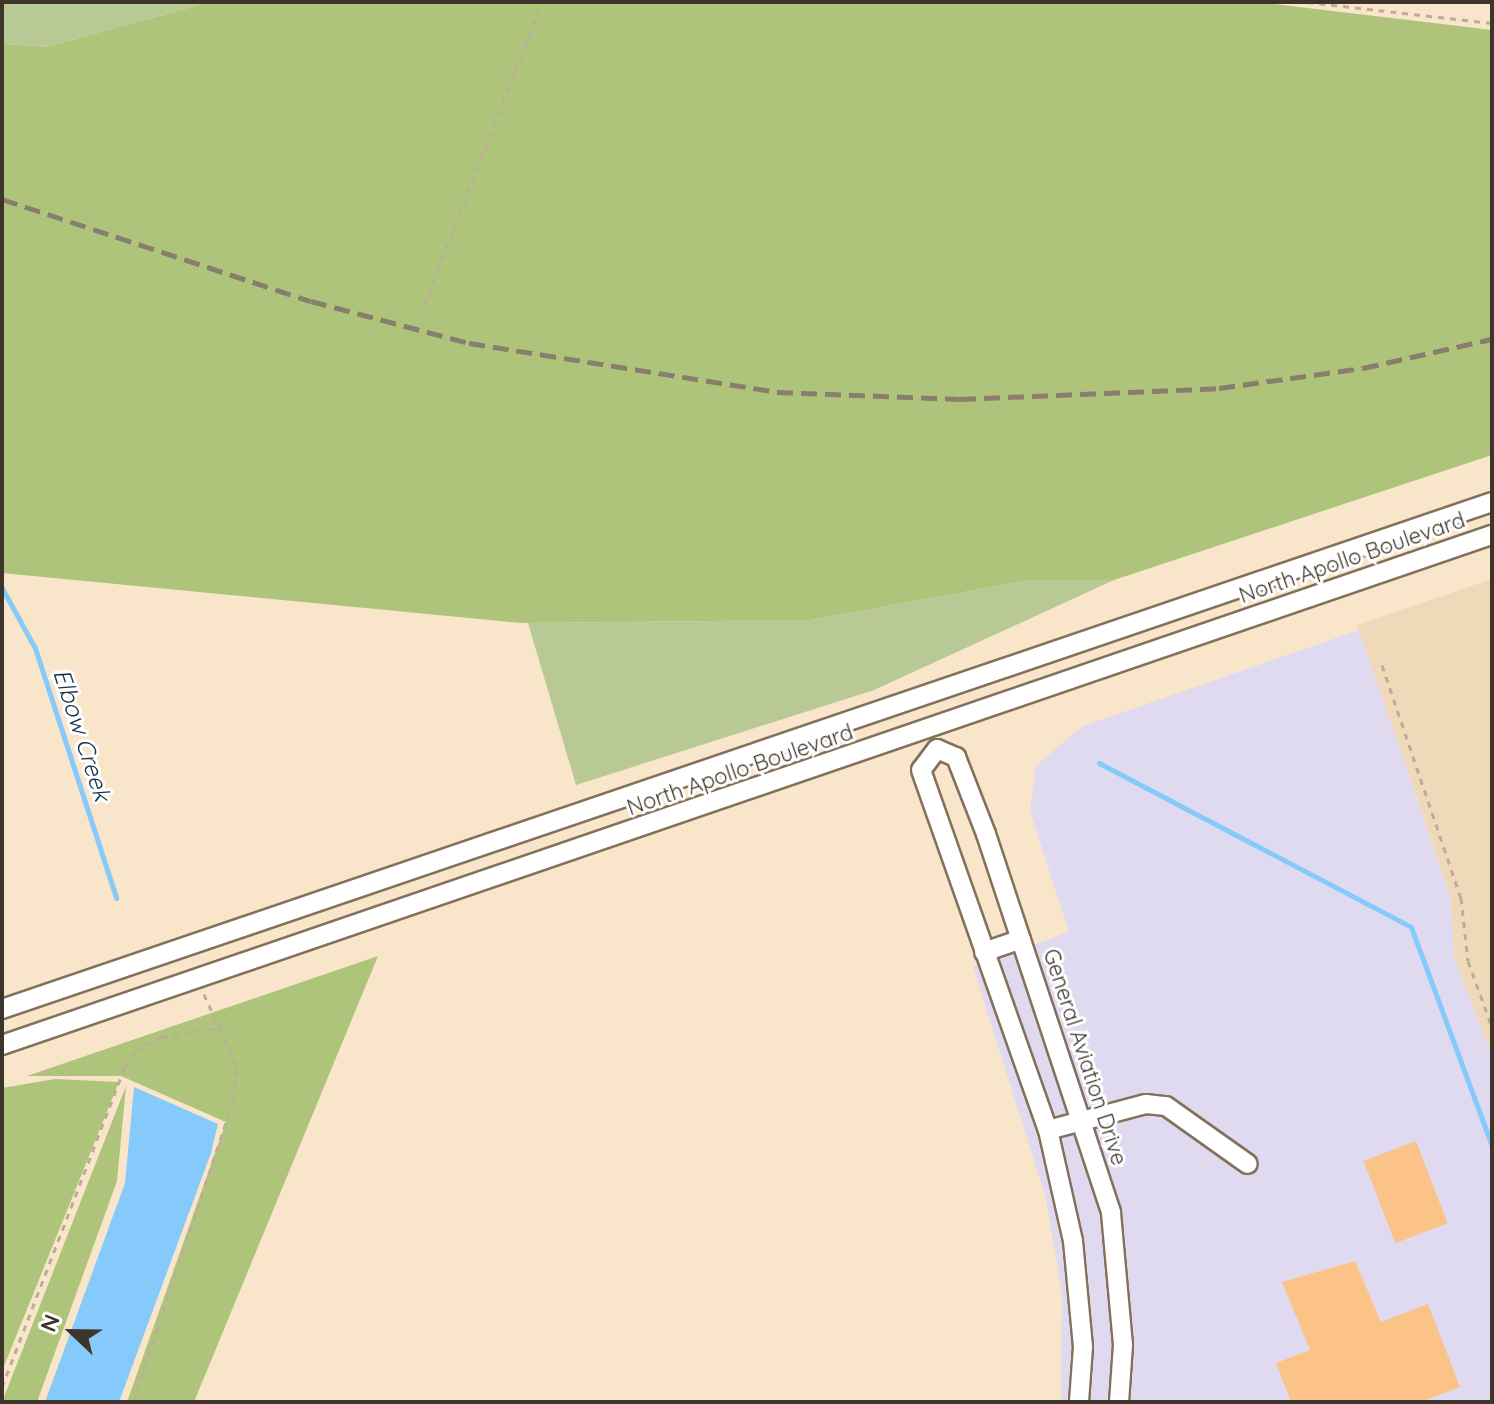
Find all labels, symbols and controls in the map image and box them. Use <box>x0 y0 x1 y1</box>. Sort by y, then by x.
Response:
street label: North Apollo Boulevard <box>1236 507 1468 609</box>
water label: Elbow Creek <box>47 665 117 805</box>
street label: North Apollo Boulevard <box>624 719 856 821</box>
street label: General Aviation Drive <box>1038 946 1132 1168</box>
north arrow <box>32 1292 112 1372</box>
text: N <box>34 1310 66 1336</box>

